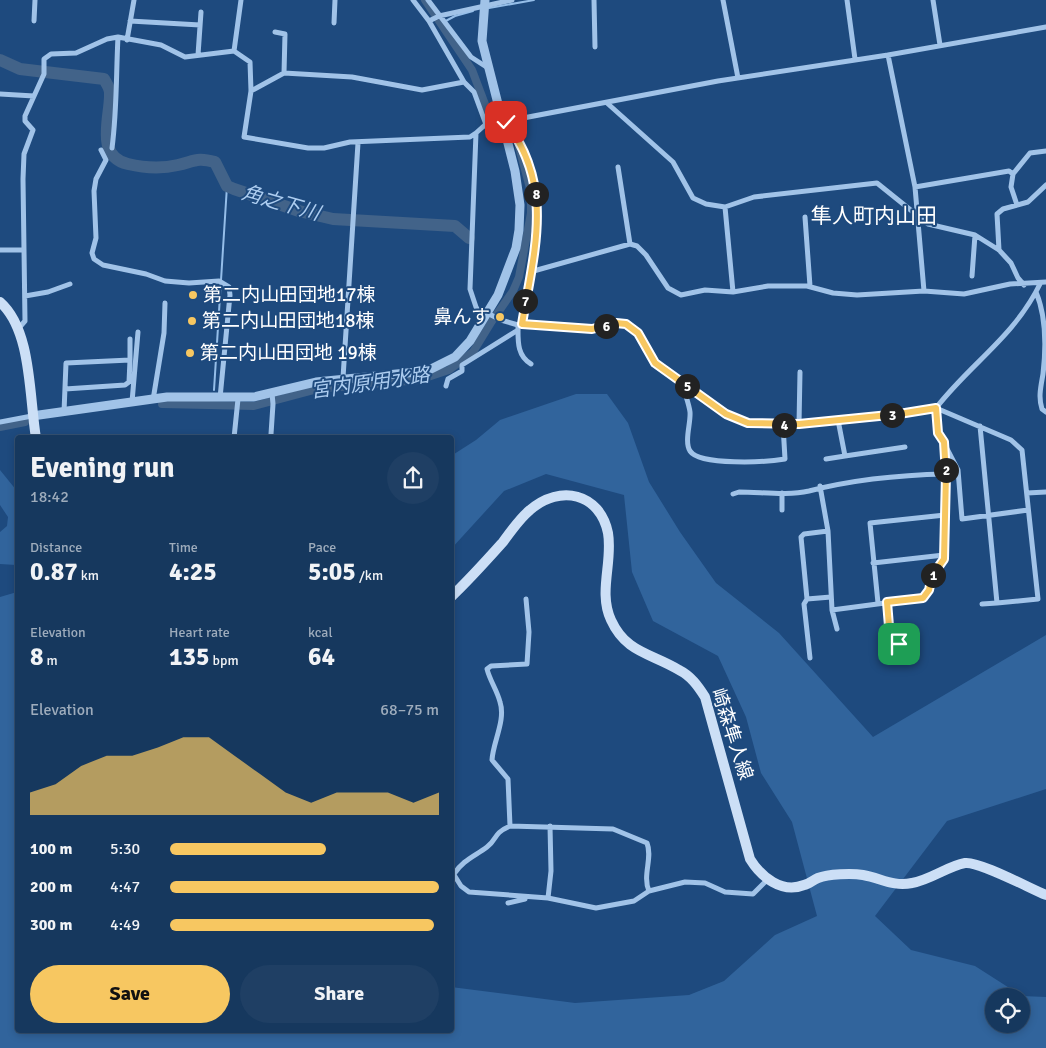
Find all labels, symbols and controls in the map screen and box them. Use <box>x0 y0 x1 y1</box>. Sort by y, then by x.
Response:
pin <box>485 101 527 143</box>
icon: check <box>492 108 520 136</box>
water label: 角之下川 <box>239 180 325 227</box>
pin: 8 <box>524 182 548 206</box>
text: 8 <box>533 186 540 203</box>
district label: 隼人町内山田 <box>811 203 937 229</box>
place label: 第二内山田団地17棟 <box>203 283 376 307</box>
pin: 7 <box>512 288 538 314</box>
marker: 第二内山田団地17棟 <box>187 289 199 301</box>
text: 7 <box>522 293 529 310</box>
place label: 鼻んす <box>433 305 490 329</box>
place label: 第二内山田団地18棟 <box>202 309 375 333</box>
marker: 鼻んす <box>494 311 506 323</box>
pin: 6 <box>594 314 618 338</box>
marker: 第二内山田団地18棟 <box>186 315 198 327</box>
text: 6 <box>603 318 610 335</box>
place label: 第二内山田団地 19棟 <box>200 341 377 365</box>
marker: 第二内山田団地 19棟 <box>184 347 196 359</box>
water label: 宮内原用水路 <box>309 362 433 404</box>
pin: 5 <box>674 374 700 398</box>
text: 5 <box>684 378 691 395</box>
pin: 3 <box>880 402 904 428</box>
text: 3 <box>889 407 896 424</box>
pin: 4 <box>772 412 796 438</box>
text: 4 <box>781 417 788 434</box>
text: Evening run <box>30 451 175 485</box>
button: share <box>387 452 439 504</box>
pin: 2 <box>934 458 958 482</box>
text: 2 <box>943 462 950 479</box>
text: 18:42 <box>30 487 69 507</box>
text: Distance <box>30 539 82 556</box>
text: Time <box>169 539 198 556</box>
text: Pace <box>308 539 336 556</box>
text: 0.87 <box>30 556 78 587</box>
text: 4:25 <box>169 556 217 587</box>
text: 5:05 <box>308 556 356 587</box>
pin: 1 <box>920 562 946 588</box>
text: km <box>78 567 99 584</box>
text: /km <box>356 567 383 584</box>
text: 1 <box>930 567 937 584</box>
pin <box>878 623 920 665</box>
text: Elevation <box>30 624 86 641</box>
text: Heart rate <box>169 624 230 641</box>
text: kcal <box>308 624 333 641</box>
icon: arrive <box>885 630 913 658</box>
text: 8 <box>30 641 44 672</box>
text: 135 <box>169 641 210 672</box>
text: 64 <box>308 641 335 672</box>
text: m <box>44 652 58 669</box>
text: bpm <box>210 652 239 669</box>
street label: 崎森隼人線 <box>706 685 758 783</box>
text: Elevation <box>30 700 94 720</box>
text: 68–75 m <box>380 700 439 720</box>
text: 100 m <box>30 839 72 859</box>
text: 5:30 <box>110 839 140 859</box>
text: 200 m <box>30 877 72 897</box>
text: 4:47 <box>110 877 140 897</box>
text: 300 m <box>30 915 72 935</box>
text: 4:49 <box>110 915 140 935</box>
button: Save <box>30 965 230 1023</box>
button: Share <box>240 965 439 1023</box>
map controls <box>985 988 1030 1033</box>
button: locate <box>985 988 1030 1033</box>

